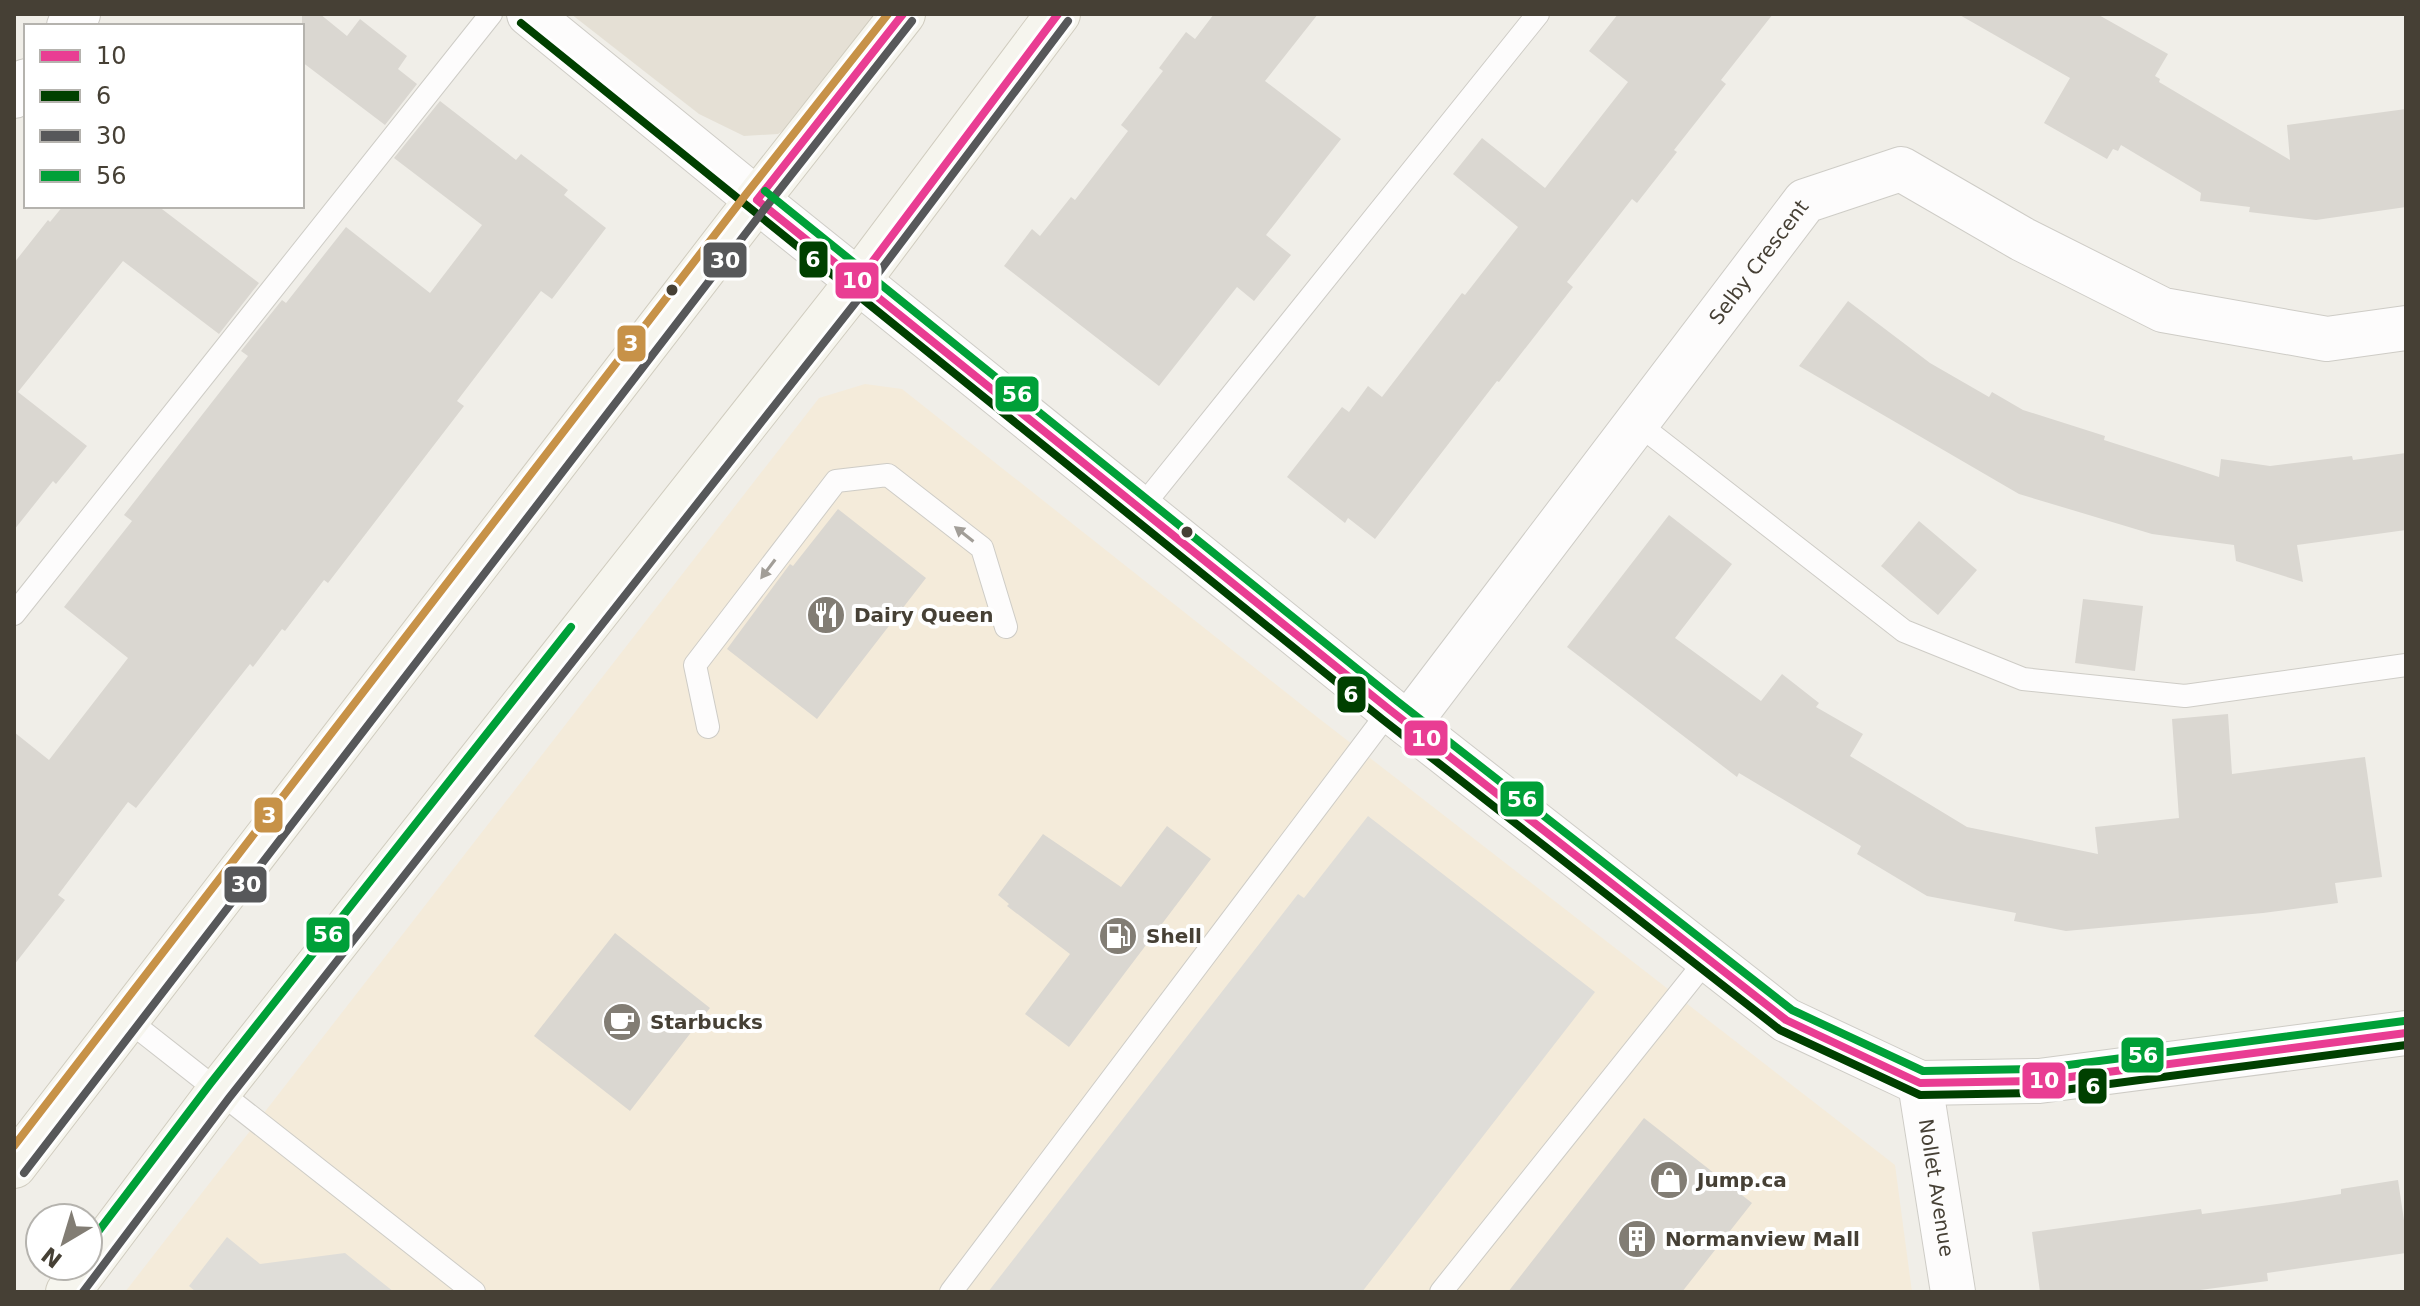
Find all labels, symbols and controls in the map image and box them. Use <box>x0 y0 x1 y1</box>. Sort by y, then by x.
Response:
legend <box>24 24 304 208</box>
text: 10 <box>96 42 127 70</box>
text: 6 <box>96 82 111 110</box>
text: 30 <box>96 122 127 150</box>
text: 56 <box>96 162 127 190</box>
street label: Selby Crescent <box>1704 195 1814 329</box>
line badge: 6 <box>798 240 829 279</box>
line badge: 30 <box>702 241 748 279</box>
text: 6 <box>805 247 821 272</box>
text: 30 <box>710 248 740 273</box>
line badge: 10 <box>834 261 880 300</box>
text: 10 <box>842 268 872 293</box>
unlabelled marker <box>664 282 680 298</box>
line badge: 3 <box>616 324 647 363</box>
text: 3 <box>623 331 639 356</box>
line badge: 56 <box>994 375 1040 413</box>
text: 56 <box>1002 382 1032 407</box>
unlabelled marker <box>1179 524 1195 540</box>
one-way arrow <box>954 526 974 542</box>
one-way arrow <box>761 559 777 579</box>
restaurant icon: Dairy Queen <box>805 594 847 636</box>
place label: Dairy Queen <box>854 603 993 627</box>
line badge: 6 <box>1336 675 1367 714</box>
text: 6 <box>1343 682 1359 707</box>
line badge: 10 <box>1403 719 1449 757</box>
text: 10 <box>1411 726 1441 751</box>
line badge: 56 <box>1499 780 1545 818</box>
text: 56 <box>1507 787 1537 812</box>
line badge: 3 <box>253 796 284 834</box>
text: 3 <box>261 803 277 828</box>
line badge: 30 <box>223 865 268 904</box>
text: 30 <box>231 872 261 897</box>
fuel station icon: Shell <box>1097 915 1139 957</box>
line badge: 56 <box>305 916 351 954</box>
text: 56 <box>313 922 343 947</box>
place label: Shell <box>1146 924 1202 948</box>
cafe icon: Starbucks <box>601 1001 643 1043</box>
place label: Starbucks <box>650 1010 763 1034</box>
line badge: 56 <box>2120 1036 2165 1074</box>
text: 56 <box>2128 1043 2158 1068</box>
line badge: 10 <box>2021 1061 2067 1100</box>
line badge: 6 <box>2077 1067 2108 1105</box>
text: 10 <box>2029 1068 2059 1093</box>
text: 6 <box>2085 1074 2101 1099</box>
street label: Nollet Avenue <box>1914 1117 1959 1258</box>
shop icon: Jump.ca <box>1648 1159 1690 1201</box>
place label: Jump.ca <box>1695 1168 1787 1192</box>
north arrow <box>24 1202 104 1282</box>
building icon: Normanview Mall <box>1616 1218 1658 1260</box>
place label: Normanview Mall <box>1665 1227 1860 1251</box>
text: N <box>37 1242 67 1273</box>

